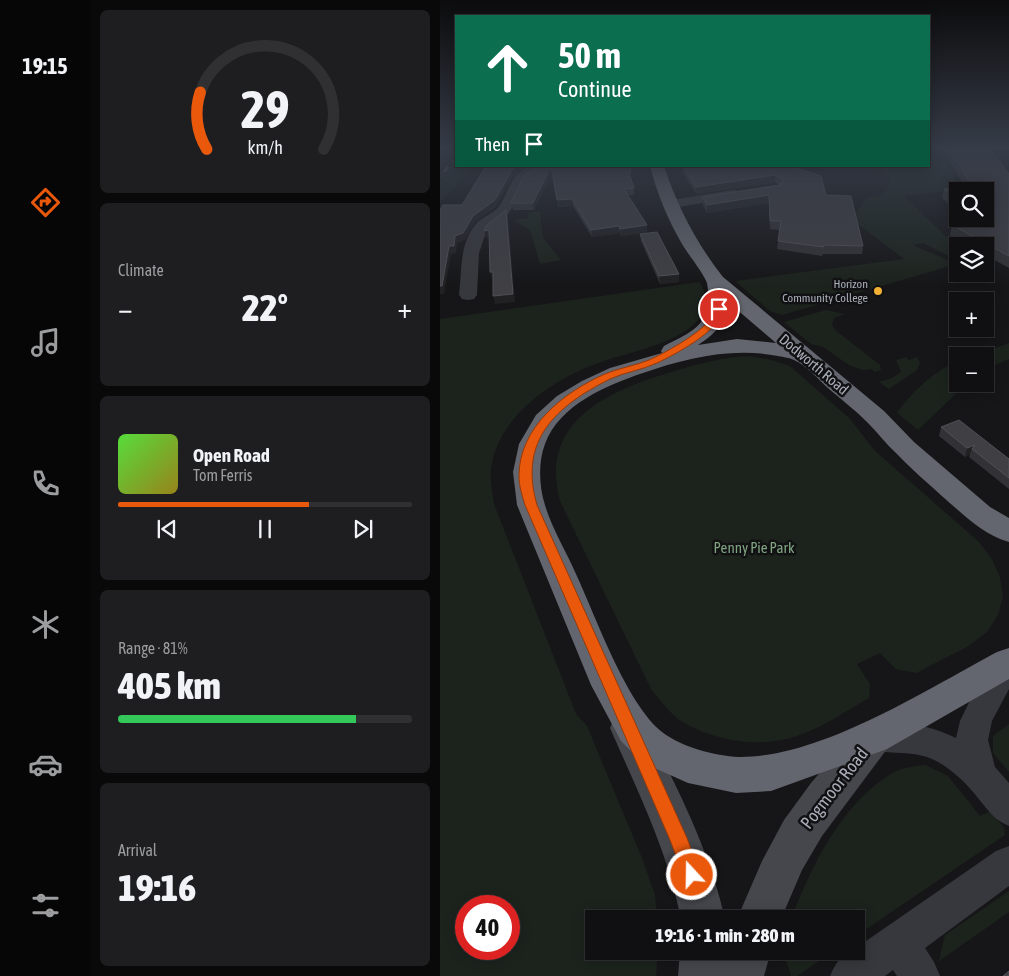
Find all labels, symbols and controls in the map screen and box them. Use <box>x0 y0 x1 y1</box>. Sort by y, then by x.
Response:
icon: ahead <box>475 35 540 100</box>
text: 50 m <box>558 35 621 75</box>
text: 19:15 <box>22 53 68 79</box>
text: Continue <box>558 76 632 102</box>
text: 29 <box>241 79 289 139</box>
icon: arrive <box>520 130 548 158</box>
text: Then <box>475 133 510 155</box>
text: km/h <box>247 137 283 158</box>
map controls <box>949 182 994 392</box>
button: search <box>949 182 994 227</box>
icon: directions <box>28 185 63 220</box>
button: layers <box>949 237 994 282</box>
text: Climate <box>118 261 164 279</box>
place label: Horizon Community College <box>782 277 868 305</box>
marker: Horizon Community College <box>872 285 884 297</box>
text: 22° <box>242 286 288 329</box>
pin <box>698 288 740 330</box>
text: − <box>118 292 133 324</box>
text: + <box>397 292 412 324</box>
button: + <box>949 292 994 337</box>
icon: arrive <box>705 295 733 323</box>
icon: music <box>28 325 63 360</box>
street label: Dodworth Road <box>776 330 852 398</box>
button: − <box>949 347 994 392</box>
text: Open Road <box>193 444 270 466</box>
icon: phone <box>28 466 63 501</box>
text: Tom Ferris <box>193 466 252 484</box>
icon: previous <box>153 515 181 543</box>
icon: pause <box>251 515 279 543</box>
icon: next <box>349 515 377 543</box>
park label: Penny Pie Park <box>713 539 795 556</box>
icon: climate <box>28 607 63 642</box>
text: Range · 81% <box>118 639 188 657</box>
text: 405 km <box>118 664 221 707</box>
street label: Pogmoor Road <box>796 743 872 833</box>
icon: car <box>28 747 63 782</box>
text: Arrival <box>118 841 157 859</box>
position arrow <box>665 848 717 900</box>
text: 19:16 <box>118 866 196 909</box>
icon: filters <box>28 888 63 923</box>
speed limit sign: 40 <box>455 895 520 960</box>
text: 19:16 · 1 min · 280 m <box>655 924 795 946</box>

